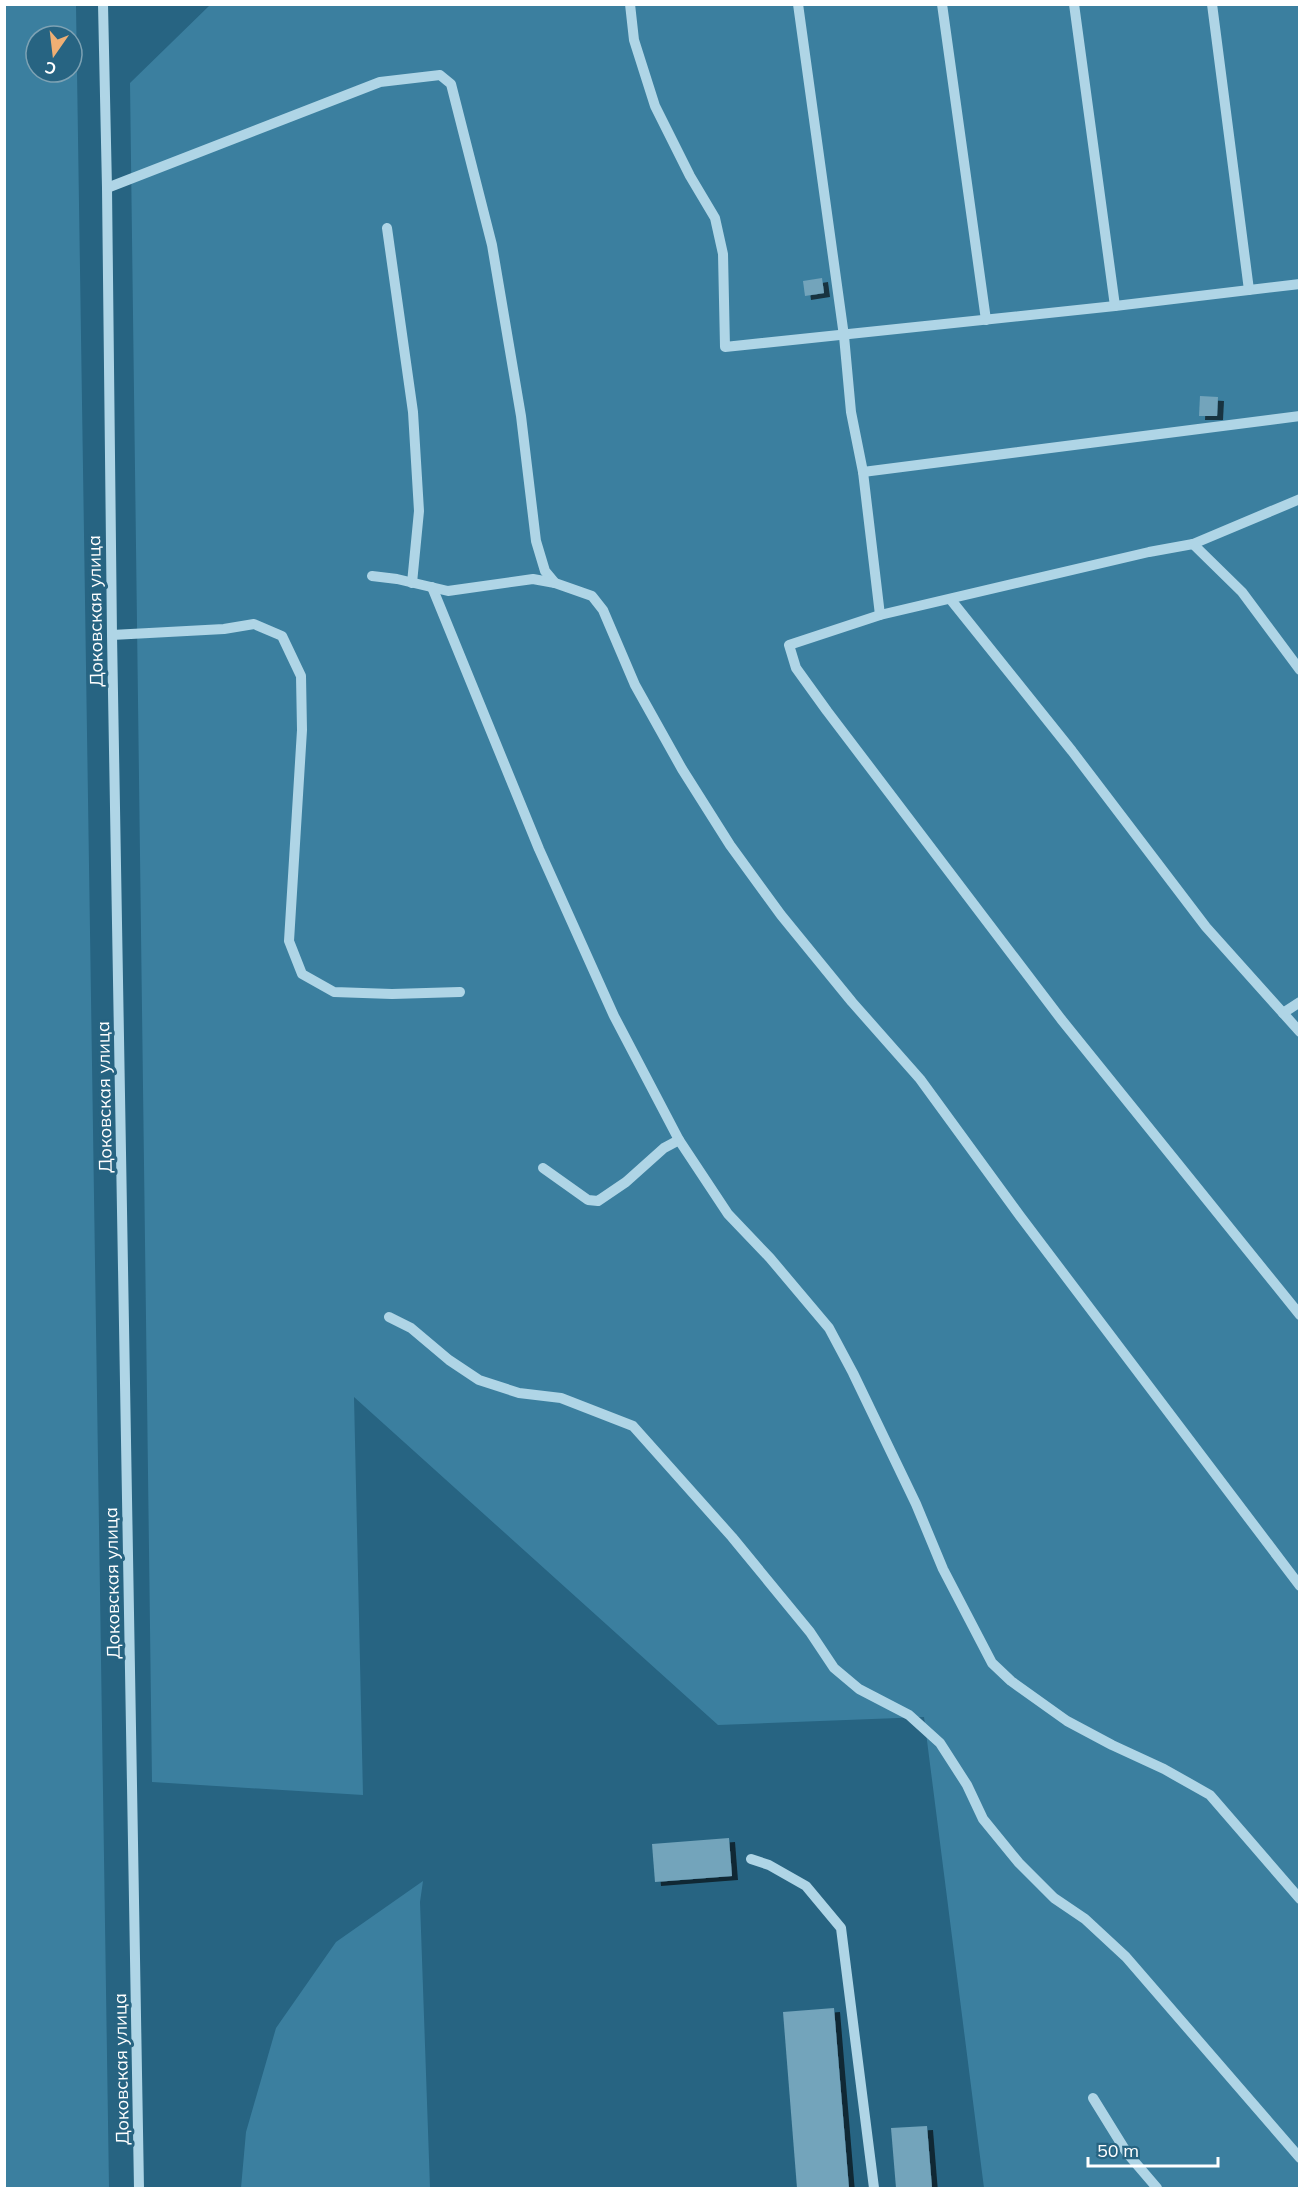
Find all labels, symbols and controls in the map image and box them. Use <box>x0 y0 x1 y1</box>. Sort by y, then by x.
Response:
north arrow <box>24 24 84 84</box>
text: С <box>43 58 58 80</box>
street label: Доковская улица <box>82 535 108 687</box>
street label: Доковская улица <box>91 1021 117 1173</box>
street label: Доковская улица <box>99 1507 125 1659</box>
street label: Доковская улица <box>108 1993 134 2145</box>
scale bar <box>1088 2130 1218 2168</box>
text: 50 m <box>1097 2139 1139 2162</box>

